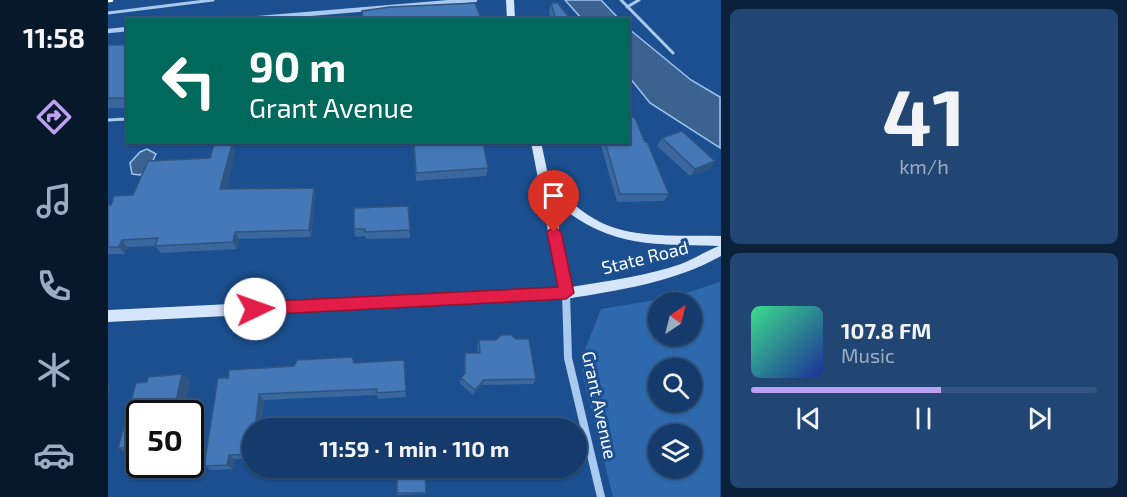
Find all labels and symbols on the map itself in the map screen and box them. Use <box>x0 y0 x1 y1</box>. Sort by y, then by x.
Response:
pin <box>528 170 579 232</box>
street label: State Road <box>599 236 690 278</box>
position arrow <box>223 277 287 341</box>
north arrow <box>648 292 702 346</box>
street label: Grant Avenue <box>578 349 622 461</box>
speed limit sign: 50 <box>126 400 204 478</box>

